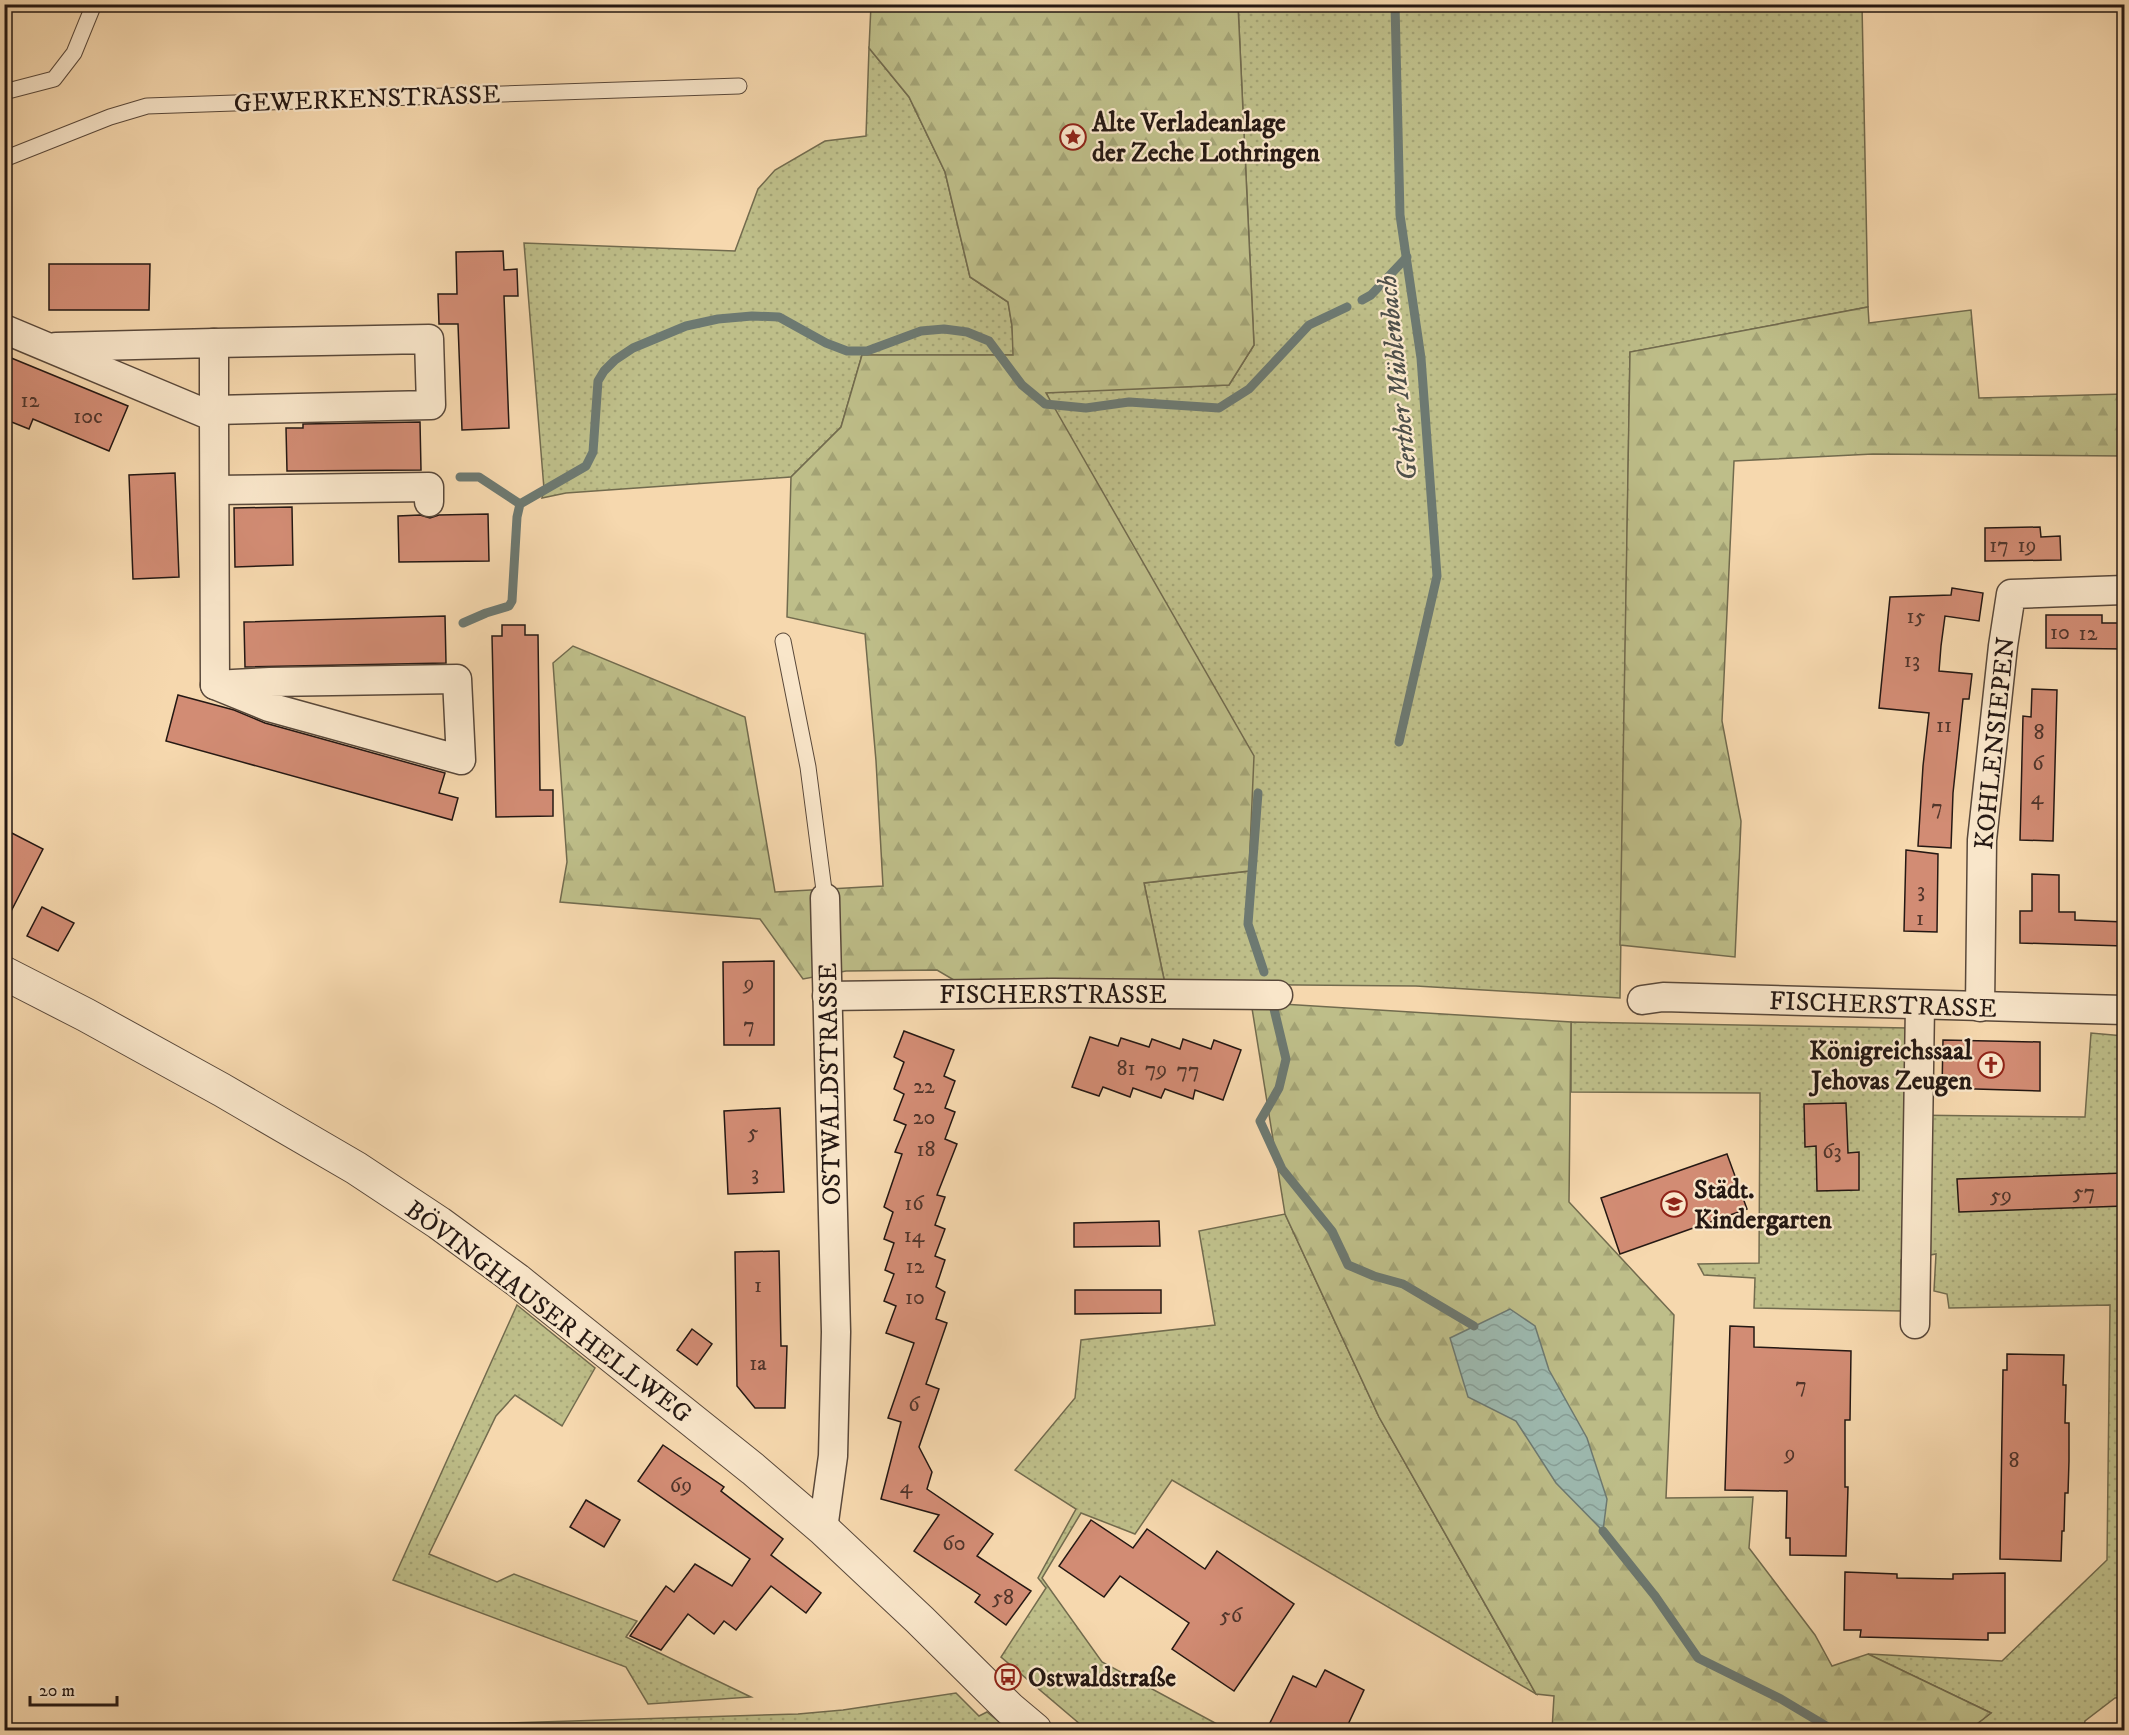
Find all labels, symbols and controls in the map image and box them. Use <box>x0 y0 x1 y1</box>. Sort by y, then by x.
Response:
street label: GEWERKENSTRASSE <box>233 78 501 121</box>
place label: Alte Verladeanlage der Zeche Lothringen <box>1091 107 1320 170</box>
place icon: Alte Verladeanlage der Zeche Lothringen <box>1058 122 1088 152</box>
water label: Gerther Mühlenbach <box>1370 273 1426 482</box>
house number: 12 <box>21 387 40 414</box>
house number: 10c <box>73 403 103 430</box>
house number: 17 <box>1989 532 2009 559</box>
house number: 19 <box>2018 532 2037 559</box>
house number: 15 <box>1907 603 1926 630</box>
house number: 10 <box>2050 619 2070 646</box>
house number: 12 <box>2079 620 2098 647</box>
street label: KOHLENSIEPEN <box>1968 635 2023 851</box>
house number: 13 <box>1904 647 1920 674</box>
house number: 11 <box>1936 712 1952 739</box>
house number: 8 <box>2033 719 2045 746</box>
house number: 6 <box>2032 750 2045 777</box>
house number: 4 <box>2031 784 2045 811</box>
house number: 7 <box>1931 794 1943 821</box>
house number: 3 <box>1917 877 1925 904</box>
house number: 1 <box>1916 905 1924 932</box>
street label: OSTWALDSTRASSE <box>812 962 849 1206</box>
house number: 9 <box>743 970 754 997</box>
street label: FISCHERSTRASSE <box>939 979 1167 1012</box>
street label: FISCHERSTRASSE <box>1768 985 1997 1026</box>
house number: 7 <box>743 1012 755 1039</box>
place label: Königreichssaal Jehovas Zeugen <box>1808 1035 1973 1098</box>
church icon: Königreichssaal Jehovas Zeugen <box>1976 1050 2006 1080</box>
house number: 81 <box>1116 1055 1136 1082</box>
house number: 79 <box>1145 1056 1167 1083</box>
house number: 77 <box>1176 1057 1200 1084</box>
house number: 22 <box>913 1073 935 1100</box>
house number: 20 <box>913 1104 935 1131</box>
house number: 5 <box>748 1119 759 1146</box>
house number: 18 <box>916 1136 936 1163</box>
house number: 63 <box>1822 1138 1842 1165</box>
house number: 3 <box>751 1160 759 1187</box>
place label: Städt. Kindergarten <box>1694 1174 1832 1237</box>
house number: 57 <box>2073 1179 2095 1206</box>
house number: 59 <box>1990 1182 2012 1209</box>
school or university icon: Städt. Kindergarten <box>1659 1189 1689 1219</box>
house number: 16 <box>904 1190 925 1217</box>
street label: BÖVINGHAUSER HELLWEG <box>398 1193 698 1431</box>
house number: 14 <box>904 1222 926 1249</box>
house number: 12 <box>906 1253 925 1280</box>
house number: 1 <box>754 1272 762 1299</box>
house number: 10 <box>905 1284 925 1311</box>
house number: 1a <box>749 1350 767 1377</box>
house number: 7 <box>1795 1372 1807 1399</box>
house number: 6 <box>908 1391 921 1418</box>
house number: 9 <box>1784 1440 1795 1467</box>
house number: 8 <box>2008 1447 2020 1474</box>
house number: 69 <box>670 1472 692 1499</box>
house number: 4 <box>900 1473 914 1500</box>
house number: 60 <box>942 1530 966 1557</box>
house number: 58 <box>992 1584 1014 1611</box>
house number: 56 <box>1220 1602 1244 1629</box>
bus stop icon: Ostwaldstraße <box>993 1662 1023 1692</box>
place label: Ostwaldstraße <box>1028 1662 1176 1695</box>
scale bar <box>30 1669 117 1707</box>
text: 20 m <box>39 1680 75 1702</box>

